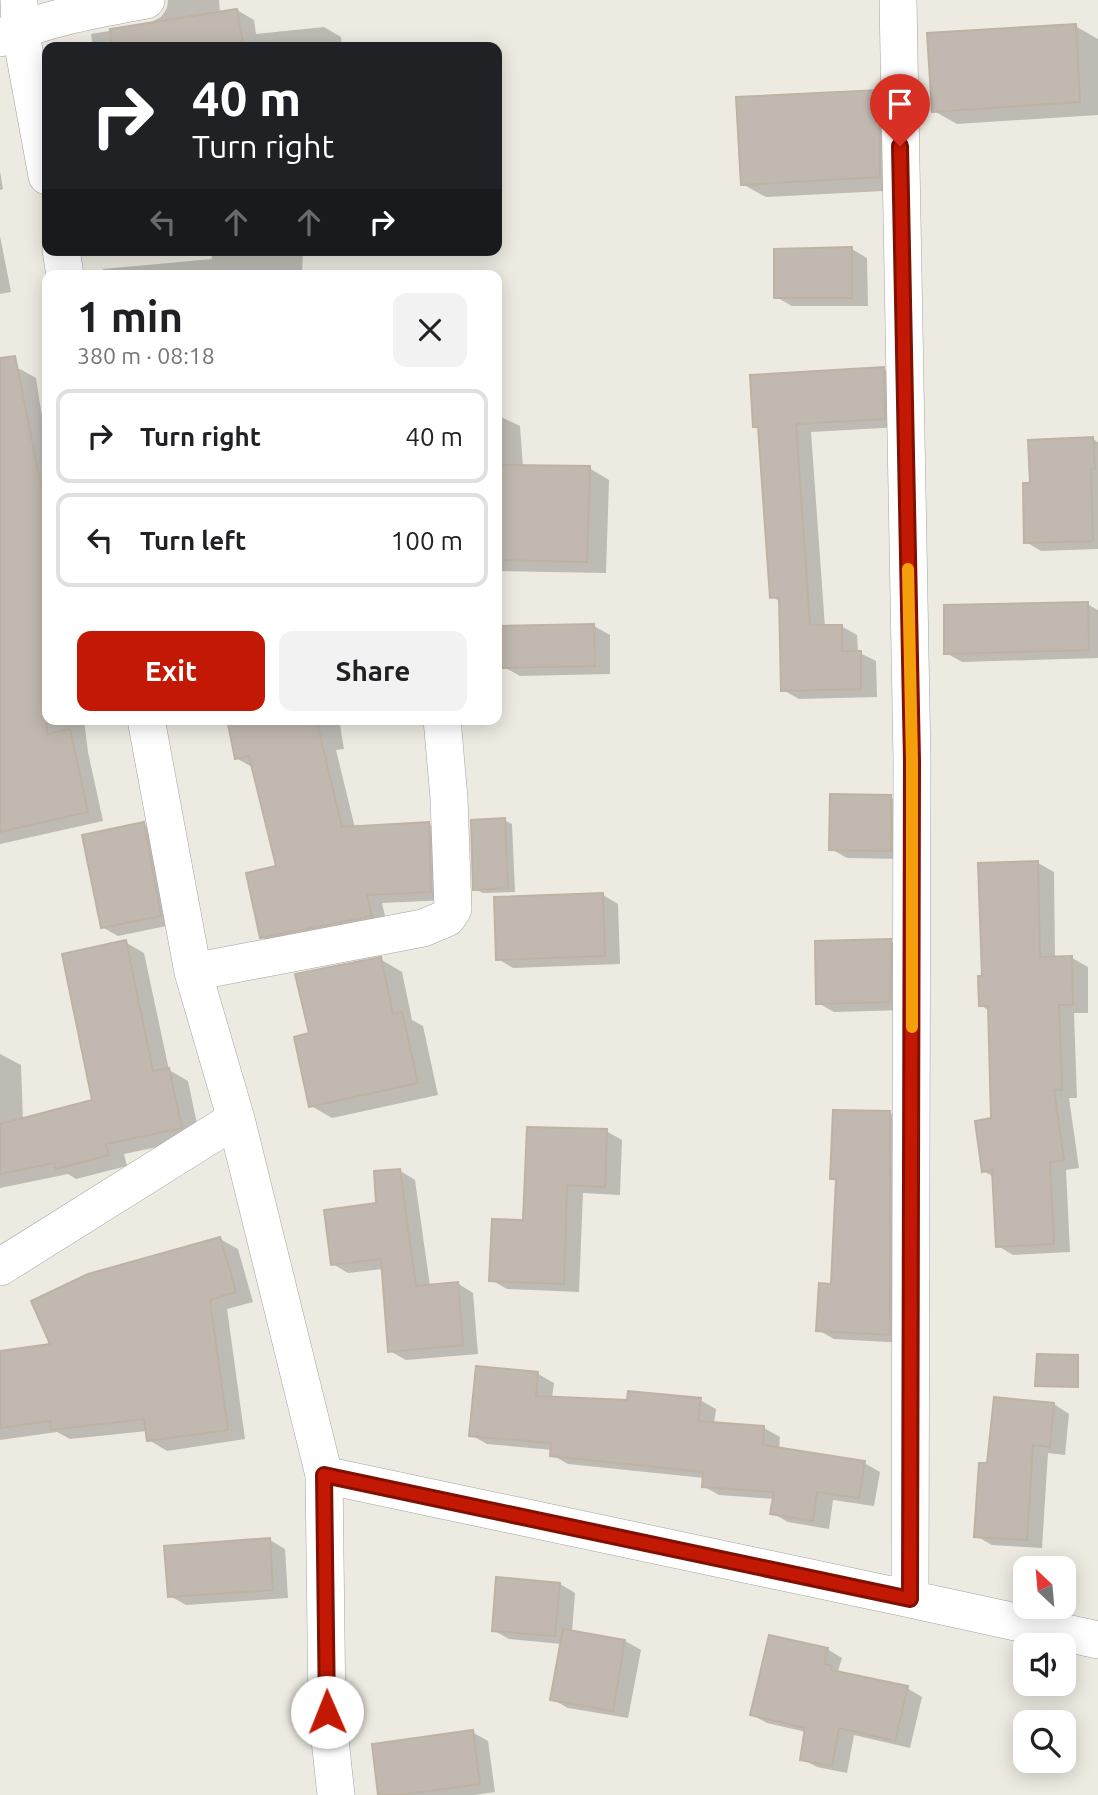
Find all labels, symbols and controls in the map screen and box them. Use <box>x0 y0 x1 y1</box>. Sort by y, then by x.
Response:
icon: right <box>77 70 168 161</box>
text: 40 m <box>192 70 301 125</box>
pin <box>870 74 930 146</box>
icon: arrive <box>881 85 919 123</box>
text: Turn right <box>192 128 334 164</box>
icon: left <box>144 203 182 241</box>
icon: ahead <box>217 203 255 241</box>
icon: ahead <box>290 203 328 241</box>
icon: right <box>363 203 401 241</box>
text: 1 min <box>77 293 183 340</box>
button: close <box>393 293 467 367</box>
text: 380 m · 08:18 <box>77 343 215 368</box>
icon: right <box>81 417 119 455</box>
text: Turn right <box>140 422 261 451</box>
text: 40 m <box>405 422 463 451</box>
icon: left <box>81 521 119 559</box>
text: Turn left <box>140 526 246 555</box>
text: 100 m <box>391 526 463 555</box>
button: Exit <box>77 631 265 711</box>
button: Share <box>279 631 467 711</box>
north arrow <box>1013 1556 1076 1619</box>
map controls <box>1013 1556 1076 1773</box>
button: sound <box>1013 1633 1076 1696</box>
position arrow <box>290 1675 364 1749</box>
button: search <box>1013 1710 1076 1773</box>

